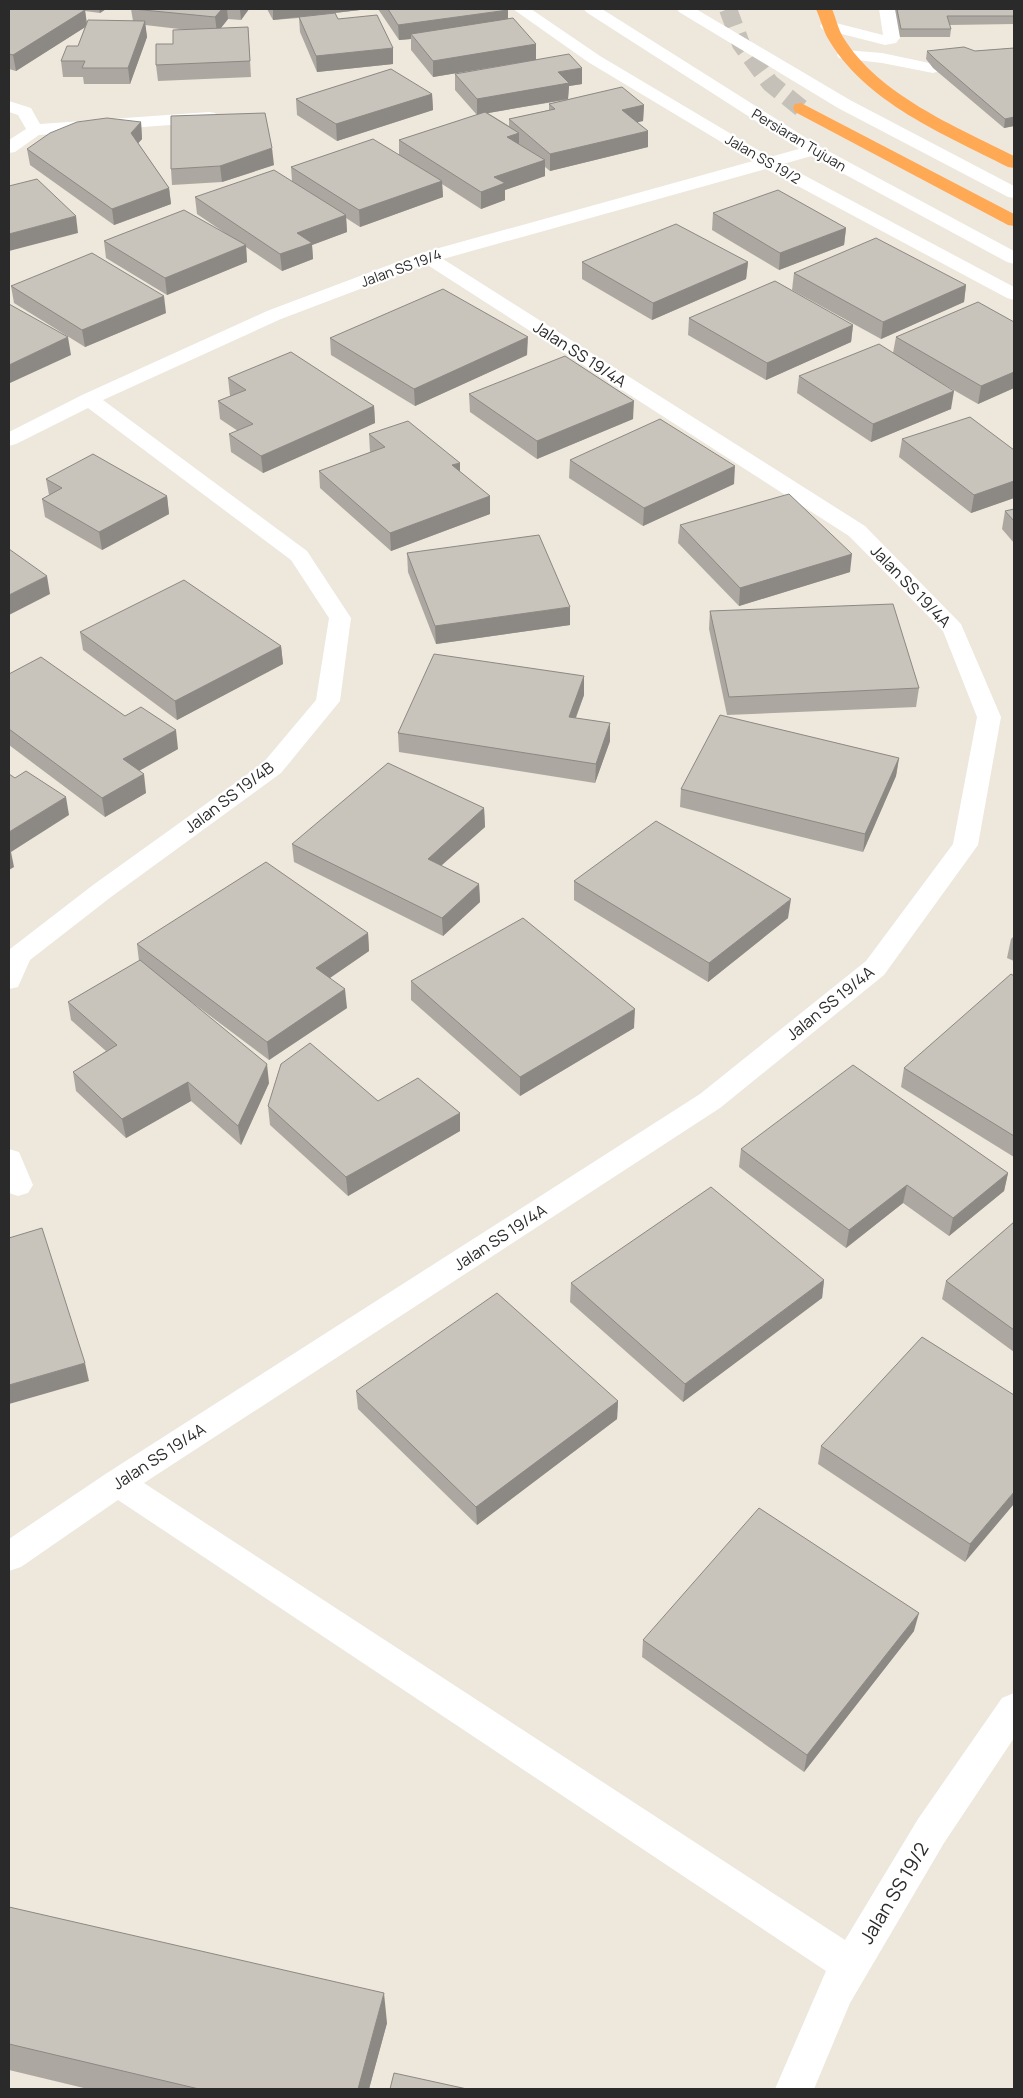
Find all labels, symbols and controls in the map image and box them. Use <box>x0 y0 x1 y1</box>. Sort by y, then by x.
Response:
street label: Persiaran Tujuan <box>748 104 850 175</box>
street label: Jalan SS 19/2 <box>722 129 804 188</box>
street label: Jalan SS 19/4 <box>358 244 444 291</box>
street label: Jalan SS 19/4A <box>529 316 631 392</box>
street label: Jalan SS 19/4A <box>866 540 956 632</box>
street label: Jalan SS 19/4B <box>180 756 278 838</box>
street label: Jalan SS 19/4A <box>782 961 878 1045</box>
street label: Jalan SS 19/4A <box>449 1199 551 1275</box>
street label: Jalan SS 19/4A <box>108 1418 210 1494</box>
street label: Jalan SS 19/2 <box>853 1837 935 1949</box>

